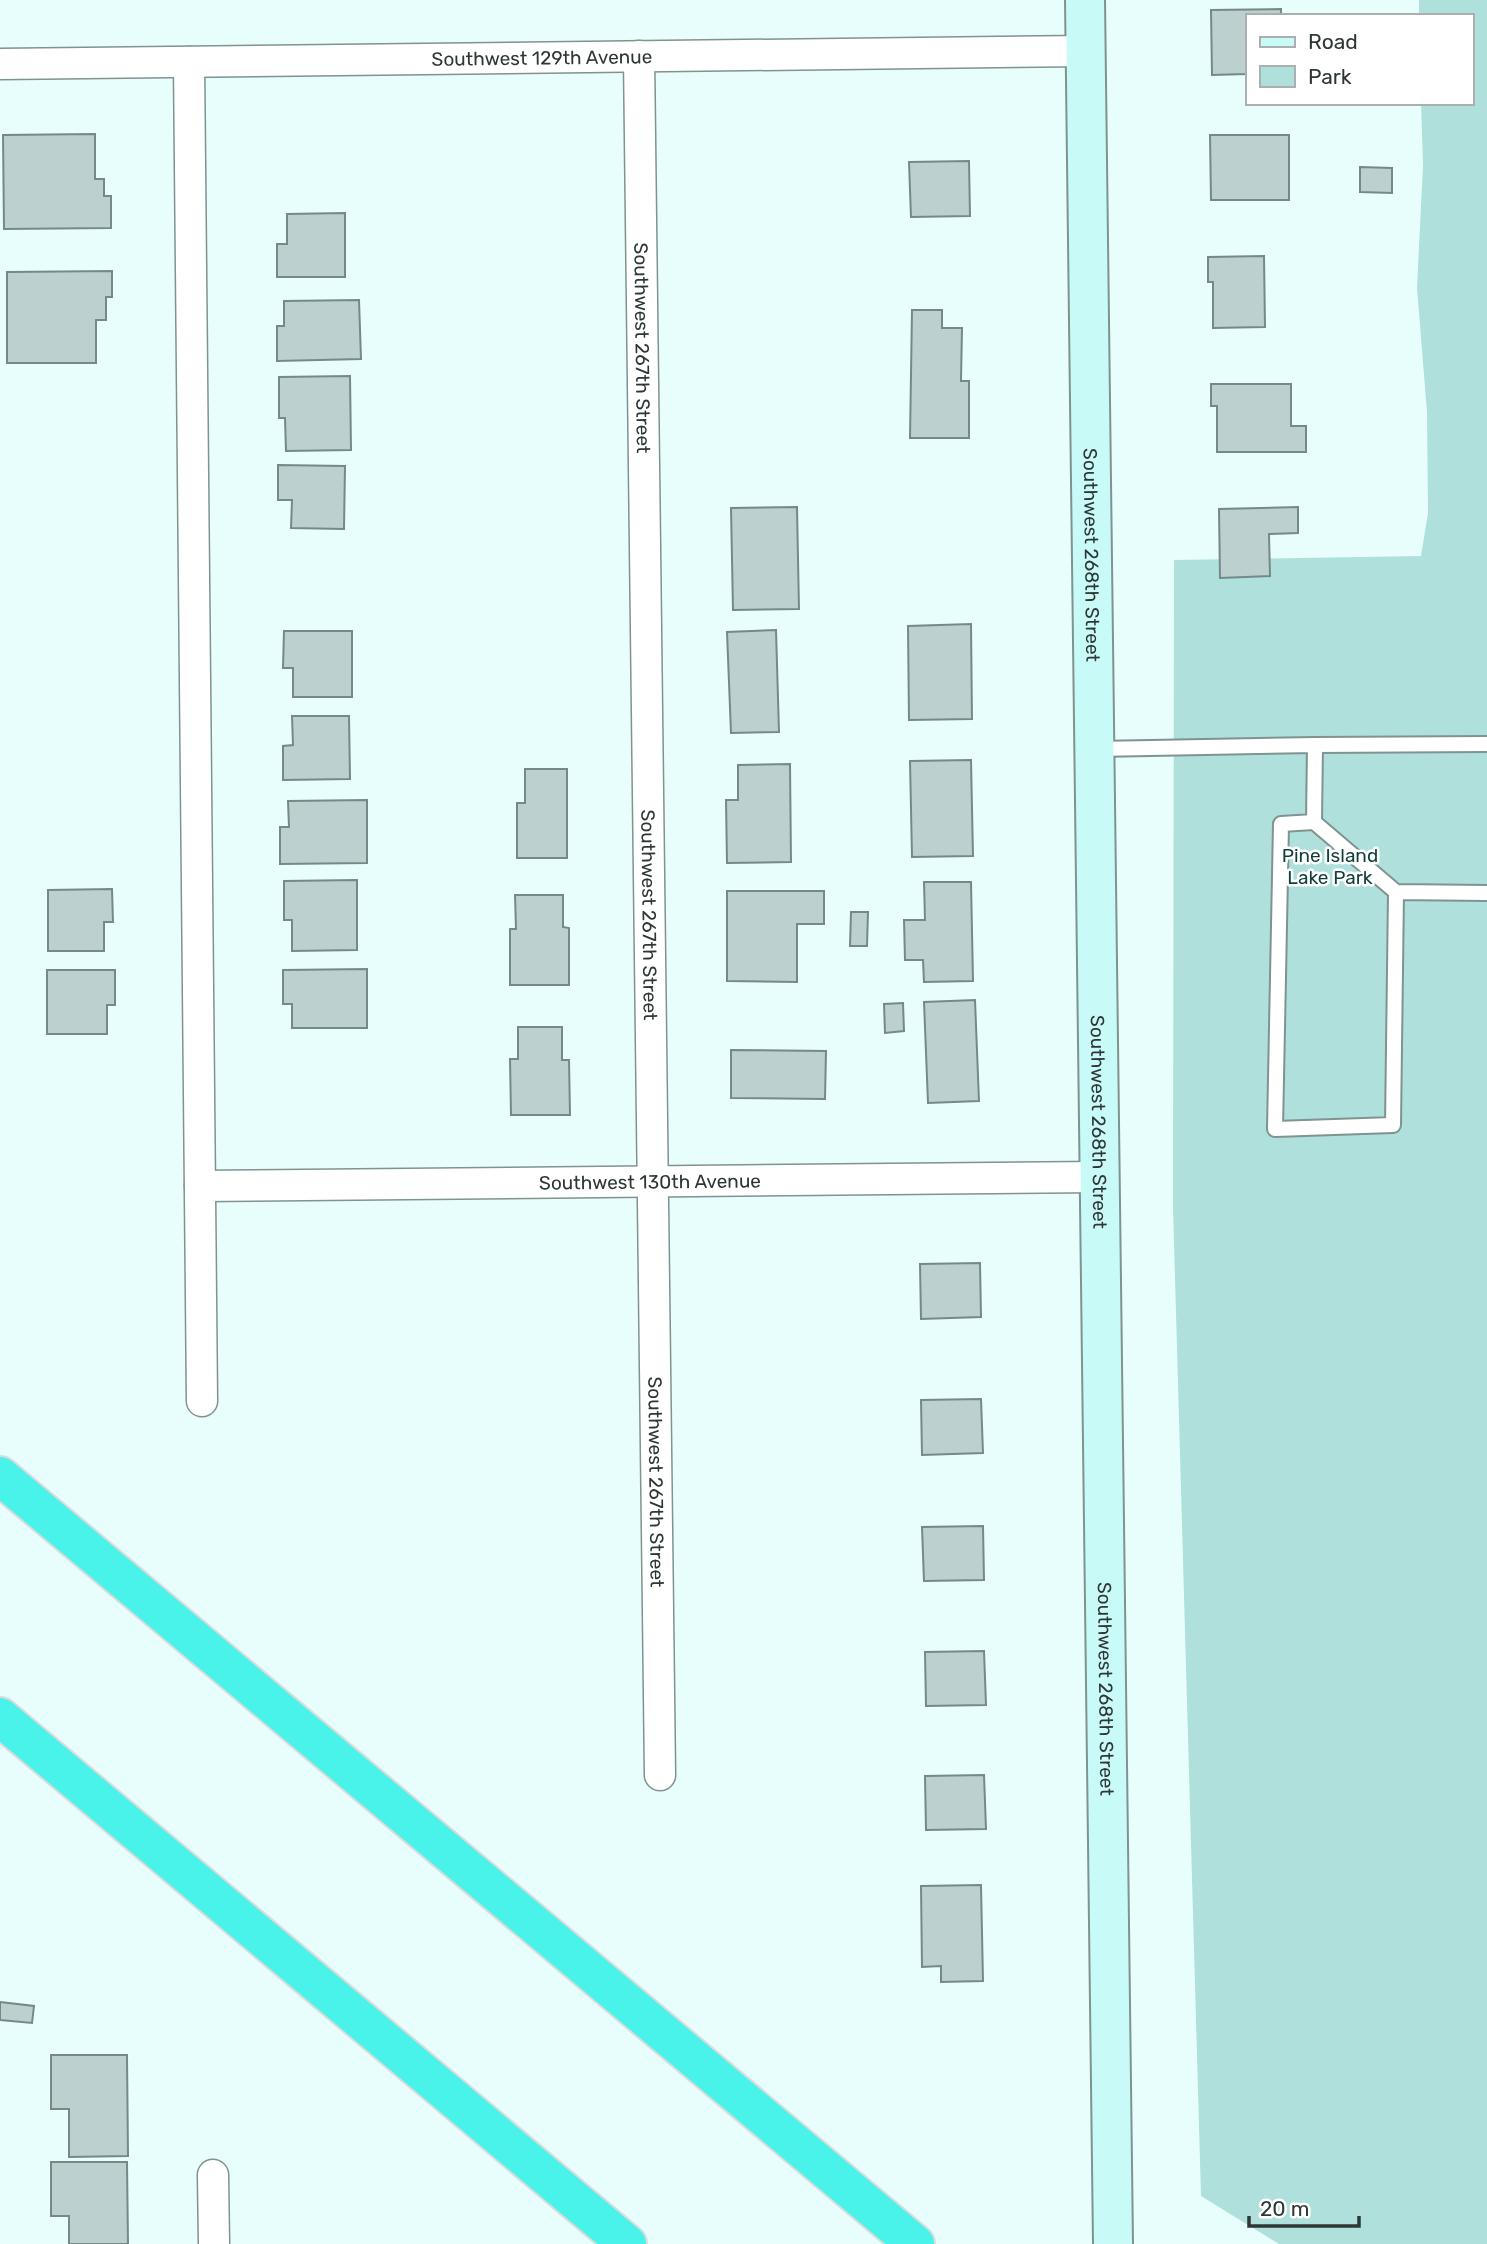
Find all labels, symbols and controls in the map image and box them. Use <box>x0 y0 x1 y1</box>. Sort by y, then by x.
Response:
legend <box>1246 14 1473 105</box>
text: Road <box>1308 29 1358 54</box>
street label: Southwest 129th Avenue <box>431 45 653 71</box>
text: Park <box>1308 64 1352 89</box>
street label: Southwest 267th Street <box>629 242 655 454</box>
street label: Southwest 268th Street <box>1079 448 1104 663</box>
street label: Southwest 267th Street <box>636 809 662 1021</box>
park label: Pine Island Lake Park <box>1282 844 1378 889</box>
street label: Southwest 268th Street <box>1086 1015 1111 1230</box>
street label: Southwest 130th Avenue <box>539 1169 761 1195</box>
street label: Southwest 267th Street <box>643 1376 669 1588</box>
street label: Southwest 268th Street <box>1093 1582 1118 1797</box>
scale bar <box>1249 2184 1359 2228</box>
text: 20 m <box>1260 2196 1309 2221</box>

